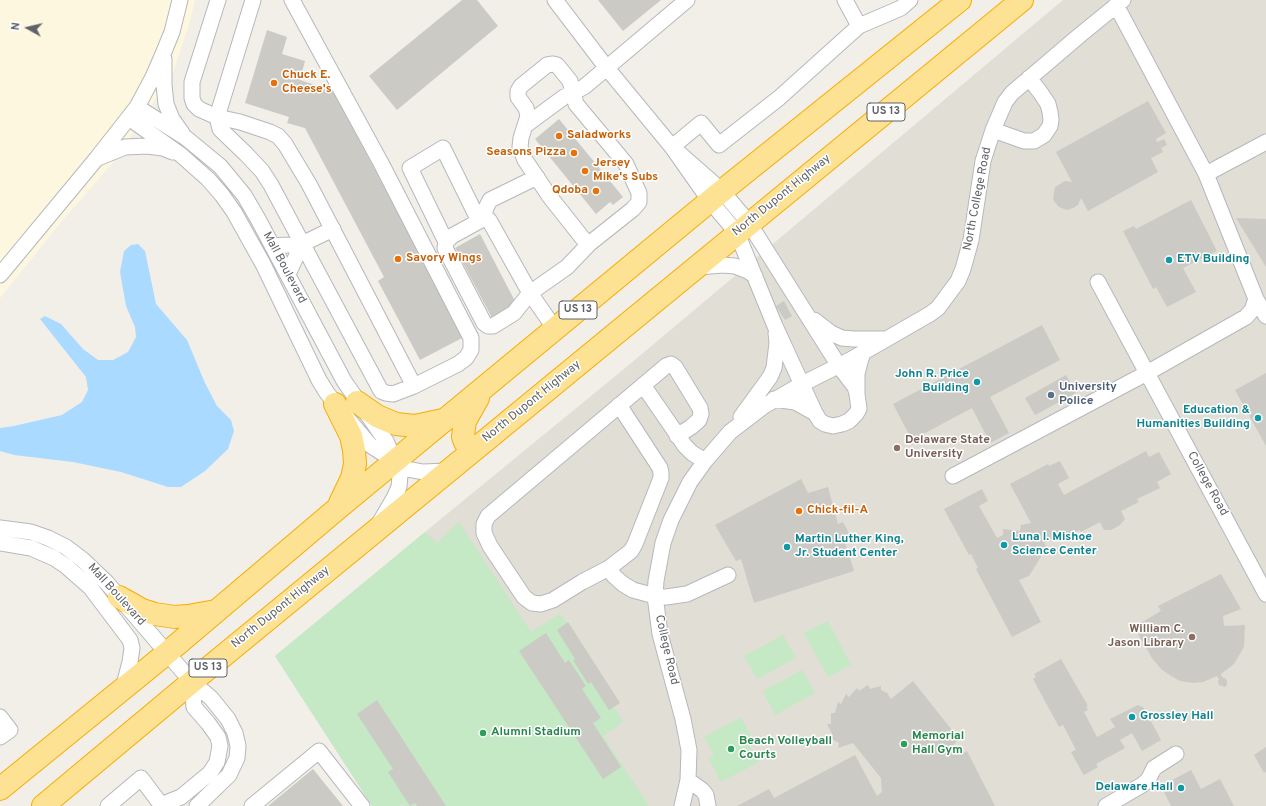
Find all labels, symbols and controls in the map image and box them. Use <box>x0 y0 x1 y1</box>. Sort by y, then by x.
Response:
north arrow <box>8 8 48 48</box>
text: N <box>9 21 24 31</box>
place label: Chuck E. Cheese's <box>282 69 332 97</box>
marker: Chuck E. Cheese's <box>269 78 279 88</box>
road number: US 13 <box>867 103 905 121</box>
place label: Saladworks <box>567 129 631 143</box>
marker: Saladworks <box>554 131 564 141</box>
place label: Seasons Pizza <box>486 146 566 160</box>
street label: North College Road <box>961 146 995 252</box>
marker: Seasons Pizza <box>569 148 579 158</box>
street label: North Dupont Highway <box>730 152 834 240</box>
place label: Jersey Mike's Subs <box>593 157 658 185</box>
marker: Jersey Mike's Subs <box>580 166 590 176</box>
place label: Qdoba <box>552 184 588 198</box>
marker: Qdoba <box>591 186 601 196</box>
street label: Mall Boulevard <box>259 230 309 306</box>
place label: Savory Wings <box>406 252 482 266</box>
place label: ETV Building <box>1177 253 1250 267</box>
marker: Savory Wings <box>393 254 403 264</box>
marker: ETV Building <box>1164 255 1174 265</box>
road number: US 13 <box>559 301 597 319</box>
street label: North Dupont Highway <box>480 358 584 446</box>
place label: John R. Price Building <box>895 368 969 396</box>
marker: John R. Price Building <box>972 377 982 387</box>
place label: University Police <box>1059 381 1117 409</box>
marker: University Police <box>1046 390 1056 400</box>
place label: Education & Humanities Building <box>1136 404 1250 432</box>
marker: Education & Humanities Building <box>1253 413 1263 423</box>
place label: Delaware State University <box>905 434 990 462</box>
marker: Delaware State University <box>892 443 902 453</box>
street label: College Road <box>1183 449 1231 519</box>
place label: Chick-fil-A <box>807 504 868 518</box>
marker: Chick-fil-A <box>794 506 804 516</box>
place label: Luna I. Mishoe Science Center <box>1012 531 1097 559</box>
place label: Martin Luther King, Jr. Student Center <box>795 533 904 561</box>
marker: Luna I. Mishoe Science Center <box>999 540 1009 550</box>
marker: Martin Luther King, Jr. Student Center <box>782 542 792 552</box>
street label: Mall Boulevard <box>84 561 148 629</box>
street label: North Dupont Highway <box>229 564 333 652</box>
street label: College Road <box>651 614 681 686</box>
place label: William C. Jason Library <box>1108 623 1184 651</box>
marker: William C. Jason Library <box>1187 632 1197 642</box>
road number: US 13 <box>189 659 227 677</box>
place label: Grossley Hall <box>1140 710 1213 724</box>
marker: Grossley Hall <box>1127 712 1137 722</box>
place label: Alumni Stadium <box>491 726 581 740</box>
marker: Alumni Stadium <box>478 728 488 738</box>
place label: Memorial Hall Gym <box>912 730 964 758</box>
place label: Beach Volleyball Courts <box>739 735 832 763</box>
marker: Memorial Hall Gym <box>899 739 909 749</box>
marker: Beach Volleyball Courts <box>726 744 736 754</box>
place label: Delaware Hall <box>1096 781 1173 795</box>
marker: Delaware Hall <box>1176 783 1186 793</box>

